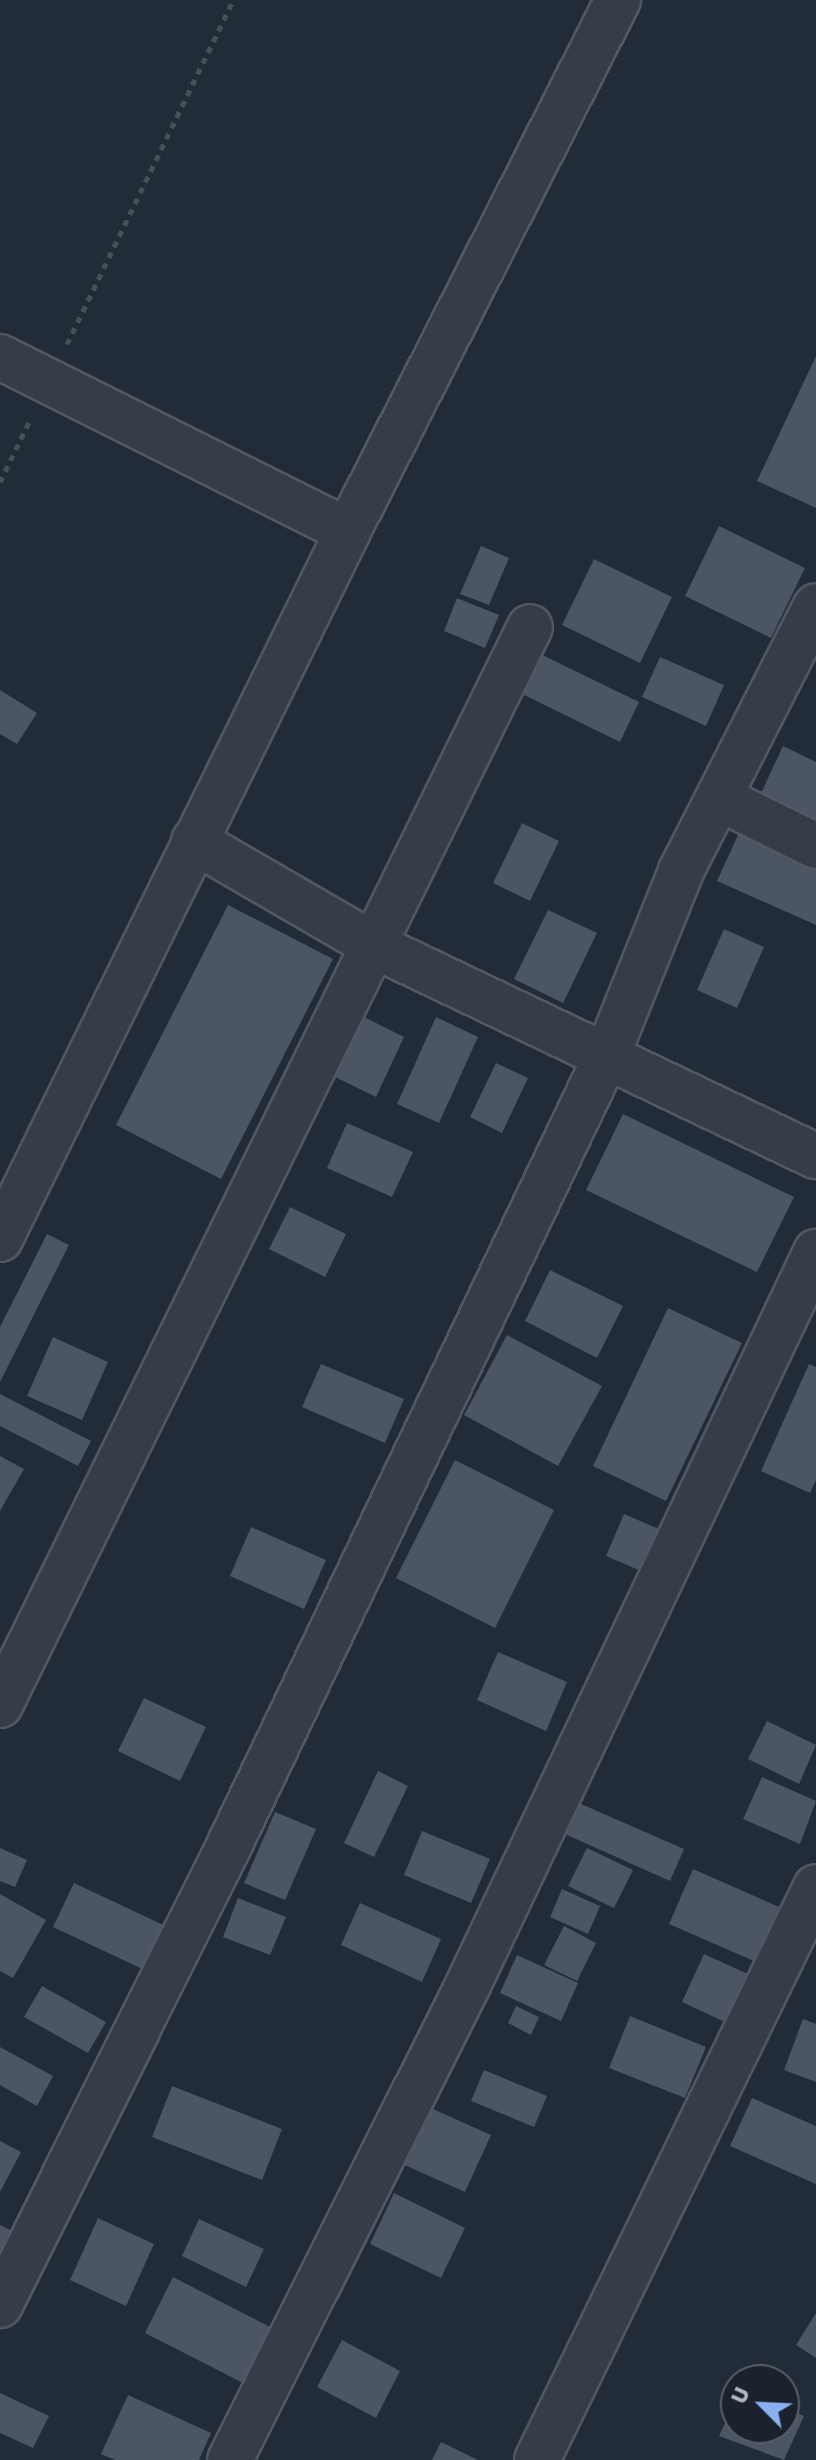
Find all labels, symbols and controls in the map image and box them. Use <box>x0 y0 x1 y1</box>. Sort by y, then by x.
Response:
north arrow <box>720 2364 800 2444</box>
text: U <box>722 2381 758 2409</box>

